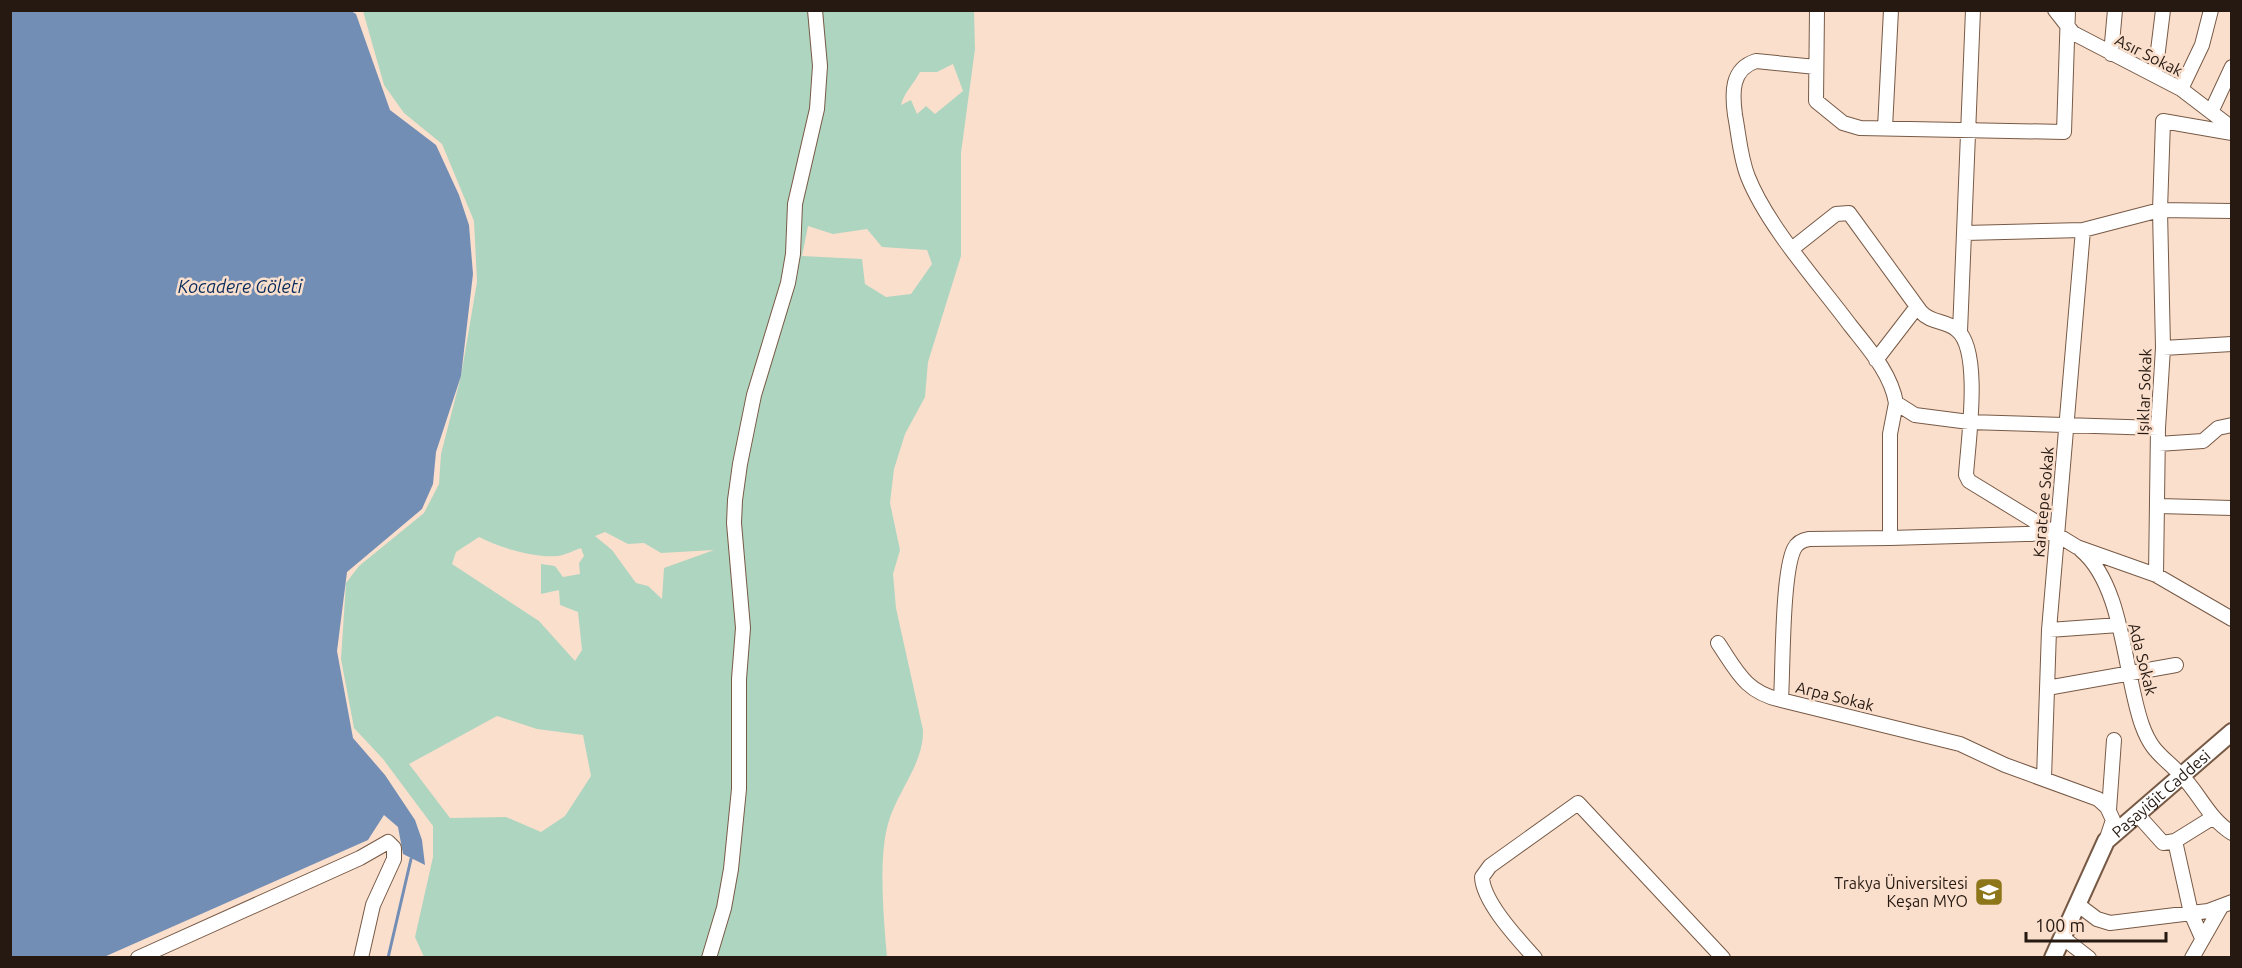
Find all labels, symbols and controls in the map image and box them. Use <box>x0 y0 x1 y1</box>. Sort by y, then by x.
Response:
street label: Asır Sokak <box>2112 30 2186 80</box>
water label: Kocadere Göleti <box>178 276 303 296</box>
street label: Işıklar Sokak <box>2133 348 2155 436</box>
street label: Karatepe Sokak <box>2029 446 2057 558</box>
street label: Ada Sokak <box>2125 621 2161 697</box>
street label: Arpa Sokak <box>1794 678 1876 714</box>
street label: Paşayiğit Caddesi <box>2108 746 2214 841</box>
place label: Trakya Üniversitesi Keşan MYO <box>1834 874 1968 910</box>
school or university icon: Trakya Üniversitesi Keşan MYO <box>1973 876 2005 908</box>
scale bar <box>2026 905 2166 943</box>
text: 100 m <box>2035 915 2085 935</box>

